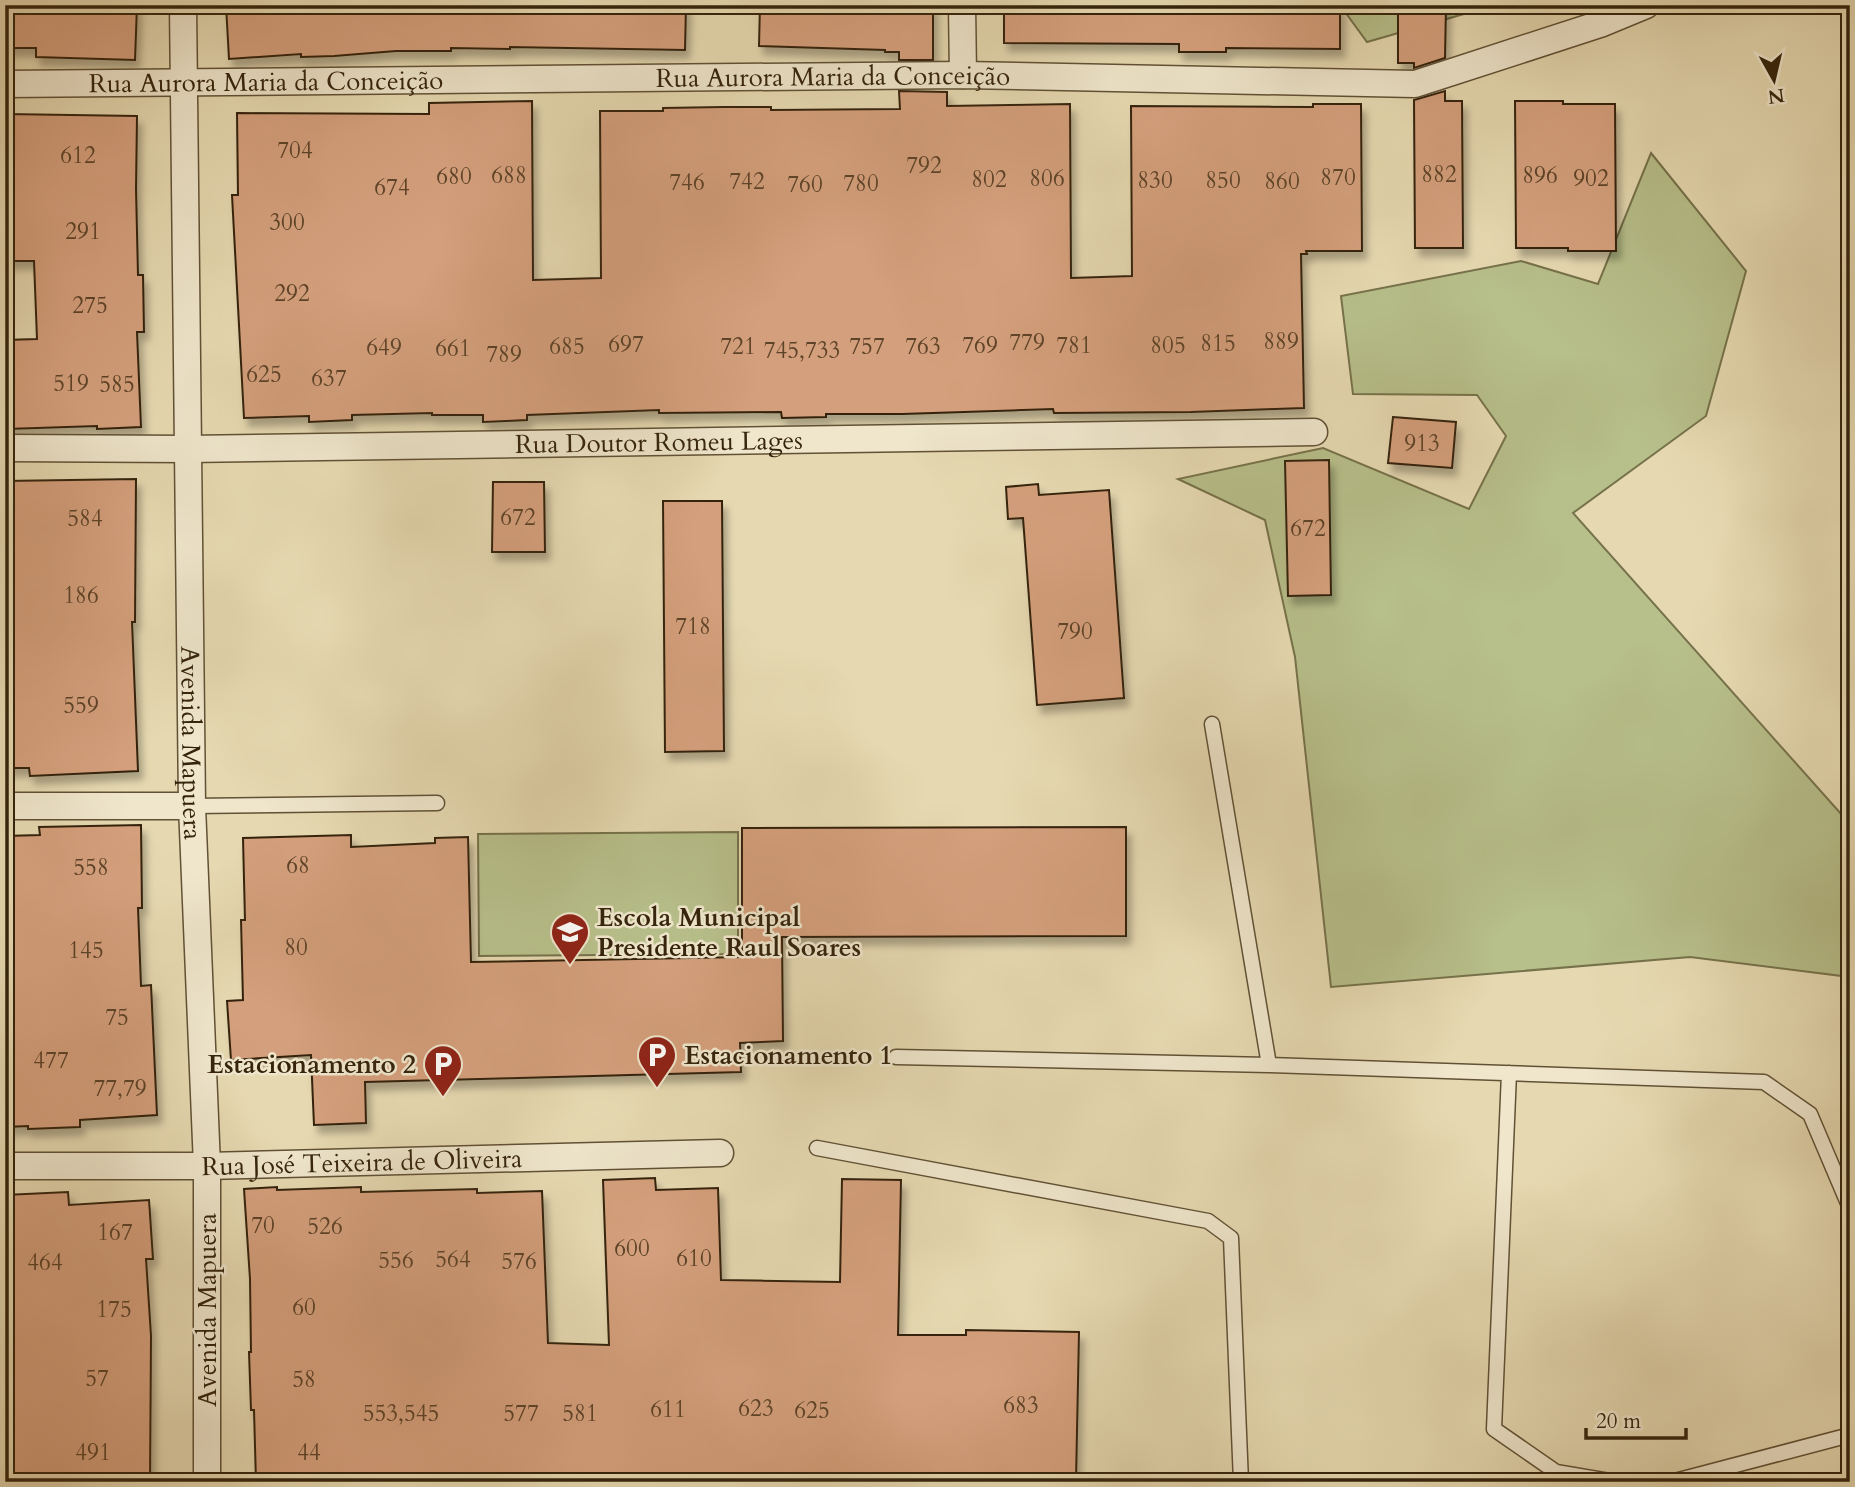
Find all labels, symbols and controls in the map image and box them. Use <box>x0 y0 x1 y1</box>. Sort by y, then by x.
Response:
north arrow <box>1740 46 1810 116</box>
street label: Rua Aurora Maria da Conceição <box>656 58 1010 96</box>
street label: Rua Aurora Maria da Conceição <box>89 63 443 101</box>
text: N <box>1766 82 1786 110</box>
house number: 704 <box>277 135 313 166</box>
house number: 612 <box>60 140 96 171</box>
house number: 792 <box>906 150 942 181</box>
house number: 882 <box>1421 159 1457 190</box>
house number: 688 <box>491 160 527 191</box>
house number: 896 <box>1522 160 1558 191</box>
house number: 680 <box>436 161 472 192</box>
house number: 870 <box>1320 162 1356 193</box>
house number: 806 <box>1029 163 1065 194</box>
house number: 902 <box>1573 163 1609 194</box>
house number: 802 <box>971 164 1007 195</box>
house number: 830 <box>1137 165 1173 196</box>
house number: 850 <box>1205 165 1241 196</box>
house number: 742 <box>729 166 765 197</box>
house number: 860 <box>1264 166 1300 197</box>
house number: 746 <box>669 167 705 198</box>
house number: 780 <box>843 168 879 199</box>
house number: 760 <box>787 169 823 200</box>
house number: 674 <box>374 172 410 203</box>
house number: 300 <box>269 207 305 238</box>
house number: 291 <box>65 216 101 247</box>
house number: 292 <box>274 278 310 309</box>
house number: 275 <box>72 290 108 321</box>
house number: 889 <box>1263 326 1299 357</box>
house number: 779 <box>1009 327 1045 358</box>
house number: 815 <box>1200 328 1236 359</box>
house number: 697 <box>608 329 644 360</box>
house number: 769 <box>962 330 998 361</box>
house number: 781 <box>1056 330 1092 361</box>
house number: 805 <box>1150 330 1186 361</box>
house number: 685 <box>549 331 585 362</box>
house number: 721 <box>720 331 756 362</box>
house number: 757 <box>849 331 885 362</box>
house number: 763 <box>905 331 941 362</box>
house number: 649 <box>366 332 402 363</box>
house number: 661 <box>435 333 471 364</box>
house number: 745,733 <box>764 335 840 366</box>
house number: 789 <box>486 339 522 370</box>
house number: 625 <box>246 359 282 390</box>
house number: 637 <box>311 363 347 394</box>
house number: 519 <box>53 368 89 399</box>
house number: 585 <box>99 369 135 400</box>
street label: Rua Doutor Romeu Lages <box>515 423 803 462</box>
house number: 913 <box>1404 428 1440 459</box>
house number: 672 <box>500 502 536 533</box>
house number: 584 <box>67 503 103 534</box>
house number: 672 <box>1290 513 1326 544</box>
house number: 186 <box>63 580 99 611</box>
house number: 718 <box>675 611 711 642</box>
house number: 790 <box>1057 616 1093 647</box>
street label: Avenida Mapuera <box>172 646 210 841</box>
house number: 559 <box>63 690 99 721</box>
house number: 68 <box>286 850 310 881</box>
house number: 558 <box>73 852 109 883</box>
place label: Escola Municipal Presidente Raul Soares <box>597 900 861 965</box>
school or university icon: Escola Municipal Presidente Raul Soares <box>549 911 591 966</box>
house number: 80 <box>284 932 308 963</box>
house number: 145 <box>68 935 104 966</box>
house number: 75 <box>105 1002 129 1033</box>
parking icon: Estacionamento 1 <box>636 1034 678 1089</box>
place label: Estacionamento 1 <box>684 1038 893 1073</box>
parking icon: Estacionamento 2 <box>422 1043 464 1098</box>
house number: 477 <box>33 1045 69 1076</box>
place label: Estacionamento 2 <box>207 1047 416 1082</box>
house number: 77,79 <box>94 1073 146 1104</box>
street label: Rua José Teixeira de Oliveira <box>201 1141 523 1184</box>
house number: 70 <box>251 1210 275 1241</box>
house number: 526 <box>307 1211 343 1242</box>
street label: Avenida Mapuera <box>190 1213 225 1407</box>
house number: 167 <box>97 1217 133 1248</box>
house number: 600 <box>614 1233 650 1264</box>
house number: 610 <box>676 1243 712 1274</box>
house number: 564 <box>435 1244 471 1275</box>
house number: 556 <box>378 1245 414 1276</box>
house number: 576 <box>501 1246 537 1277</box>
house number: 464 <box>27 1247 63 1278</box>
house number: 60 <box>292 1292 316 1323</box>
house number: 175 <box>96 1294 132 1325</box>
house number: 57 <box>85 1363 109 1394</box>
house number: 58 <box>292 1364 316 1395</box>
house number: 683 <box>1003 1390 1039 1421</box>
house number: 623 <box>738 1393 774 1424</box>
house number: 611 <box>650 1394 686 1425</box>
house number: 625 <box>794 1395 830 1426</box>
scale bar <box>1586 1396 1685 1440</box>
house number: 553,545 <box>363 1398 439 1429</box>
house number: 577 <box>503 1398 539 1429</box>
house number: 581 <box>562 1398 598 1429</box>
text: 20 m <box>1596 1407 1641 1436</box>
house number: 491 <box>75 1437 111 1468</box>
house number: 44 <box>297 1437 321 1468</box>

